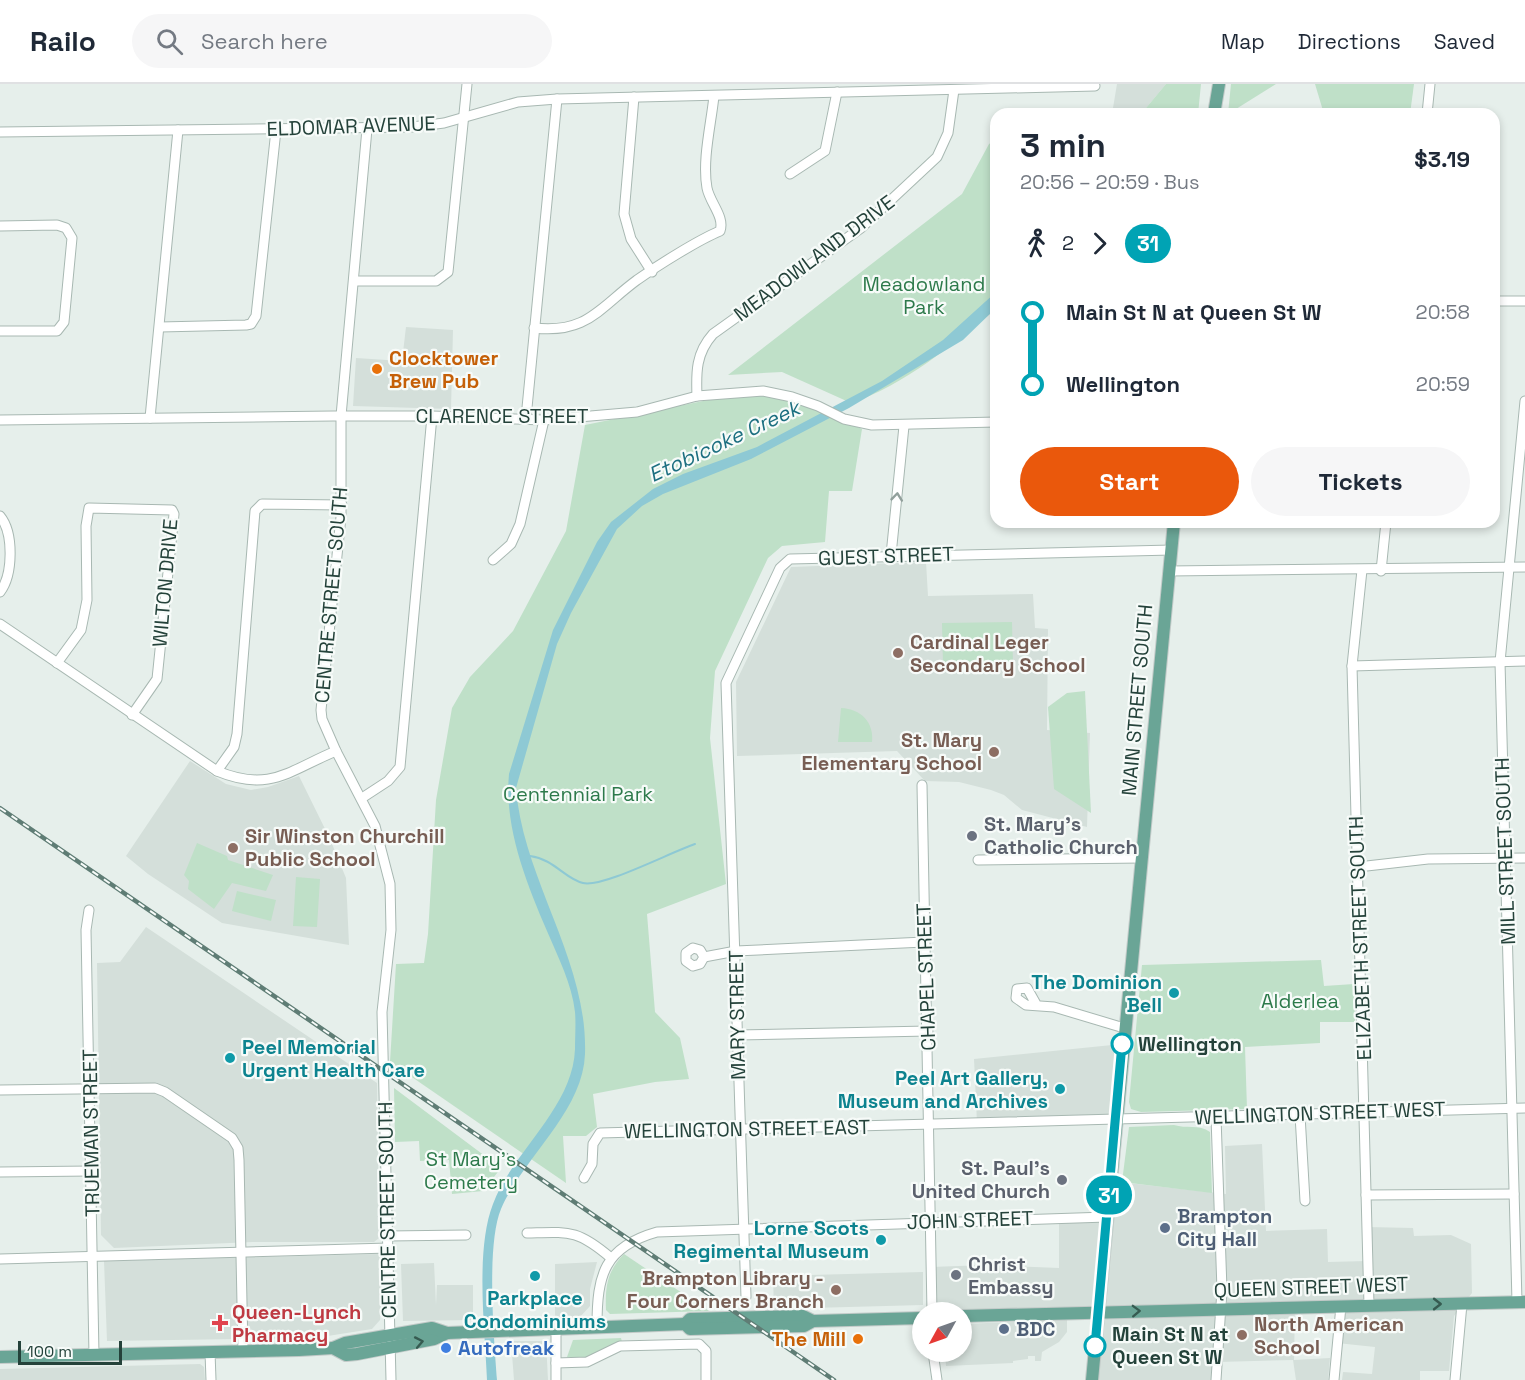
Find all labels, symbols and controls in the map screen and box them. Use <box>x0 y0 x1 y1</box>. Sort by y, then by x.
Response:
search box <box>132 14 552 68</box>
text: Railo <box>30 23 96 59</box>
icon: search <box>153 25 186 58</box>
text: Search here <box>201 27 328 55</box>
text: Map <box>1221 28 1265 55</box>
text: Directions <box>1298 28 1401 55</box>
text: Saved <box>1434 28 1495 55</box>
street label: ELDOMAR AVENUE <box>266 110 436 142</box>
text: 3 min <box>1020 125 1106 167</box>
text: $3.19 <box>1414 145 1470 173</box>
text: 20:56 – 20:59 · Bus <box>1020 169 1200 195</box>
street label: MEADOWLAND DRIVE <box>728 189 900 327</box>
icon: walk <box>1020 227 1053 260</box>
icon: forward <box>1083 227 1116 260</box>
text: 2 <box>1062 230 1074 256</box>
text: 31 <box>1137 230 1159 257</box>
park label: Meadowland Park <box>863 271 985 320</box>
text: Main St N at Queen St W <box>1066 298 1321 326</box>
text: 20:58 <box>1416 299 1470 325</box>
place label: Clocktower Brew Pub <box>389 345 499 394</box>
marker: Clocktower Brew Pub <box>370 362 384 376</box>
text: Wellington <box>1066 370 1180 398</box>
text: 20:59 <box>1416 371 1470 397</box>
water label: Etobicoke Creek <box>644 393 806 488</box>
street label: CLARENCE STREET <box>415 403 589 429</box>
button: Start <box>1020 447 1239 516</box>
button: Tickets <box>1251 447 1470 516</box>
street label: CENTRE STREET SOUTH <box>309 486 353 704</box>
one-way arrow <box>890 492 903 501</box>
street label: WILTON DRIVE <box>146 518 184 648</box>
street label: GUEST STREET <box>818 541 955 571</box>
street label: MAIN STREET SOUTH <box>1116 603 1158 797</box>
place label: Cardinal Leger Secondary School <box>910 629 1086 678</box>
marker: Cardinal Leger Secondary School <box>891 646 905 660</box>
place label: St. Mary Elementary School <box>801 727 982 776</box>
marker: St. Mary Elementary School <box>987 745 1001 759</box>
street label: MILL STREET SOUTH <box>1489 757 1521 945</box>
park label: Centennial Park <box>503 781 653 807</box>
place label: St. Mary's Catholic Church <box>984 811 1138 860</box>
street label: ELIZABETH STREET SOUTH <box>1343 815 1377 1061</box>
place label: Sir Winston Churchill Public School <box>245 823 445 872</box>
marker: St. Mary's Catholic Church <box>965 829 979 843</box>
marker: Sir Winston Churchill Public School <box>226 841 240 855</box>
street label: CHAPEL STREET <box>910 903 942 1051</box>
street label: MARY STREET <box>723 950 751 1080</box>
place label: The Dominion Bell <box>1031 969 1162 1018</box>
marker: The Dominion Bell <box>1167 986 1181 1000</box>
park label: Alderlea <box>1261 988 1339 1014</box>
place label: Wellington <box>1138 1031 1242 1057</box>
marker: Wellington <box>1111 1033 1133 1055</box>
place label: Peel Memorial Urgent Health Care <box>242 1034 425 1083</box>
street label: TRUEMAN STREET <box>77 1049 105 1217</box>
marker: Peel Memorial Urgent Health Care <box>223 1051 237 1065</box>
place label: Peel Art Gallery, Museum and Archives <box>838 1065 1048 1114</box>
marker: Peel Art Gallery, Museum and Archives <box>1053 1082 1067 1096</box>
street label: WELLINGTON STREET WEST <box>1194 1096 1446 1130</box>
street label: CENTRE STREET SOUTH <box>372 1101 402 1319</box>
street label: WELLINGTON STREET EAST <box>624 1114 871 1144</box>
park label: St Mary's Cemetery <box>424 1146 518 1195</box>
place label: St. Paul's United Church <box>912 1155 1050 1204</box>
marker: St. Paul's United Church <box>1055 1173 1069 1187</box>
line badge: 31 <box>1082 1176 1136 1214</box>
text: 31 <box>1098 1182 1120 1209</box>
place label: Brampton City Hall <box>1177 1203 1272 1252</box>
street label: JOHN STREET <box>906 1205 1034 1235</box>
place label: Lorne Scots Regimental Museum <box>674 1215 869 1264</box>
marker: Brampton City Hall <box>1158 1221 1172 1235</box>
marker: Lorne Scots Regimental Museum <box>874 1233 888 1247</box>
place label: Christ Embassy <box>968 1251 1054 1300</box>
place label: Brampton Library - Four Corners Branch <box>627 1265 824 1314</box>
marker: Christ Embassy <box>949 1268 963 1282</box>
marker: Parkplace Condominiums <box>528 1269 542 1283</box>
street label: QUEEN STREET WEST <box>1213 1271 1409 1303</box>
marker: Brampton Library - Four Corners Branch <box>829 1283 843 1297</box>
place label: Parkplace Condominiums <box>464 1285 606 1334</box>
one-way arrow <box>1432 1298 1441 1310</box>
place label: Queen-Lynch Pharmacy <box>232 1299 361 1348</box>
north arrow <box>912 1302 972 1362</box>
map controls <box>912 1302 972 1362</box>
one-way arrow <box>1132 1305 1141 1318</box>
place label: North American School <box>1254 1311 1404 1360</box>
marker: Queen-Lynch Pharmacy <box>213 1316 227 1330</box>
place label: BDC <box>1016 1316 1056 1342</box>
place label: Main St N at Queen St W <box>1112 1321 1229 1370</box>
marker: BDC <box>997 1322 1011 1336</box>
place label: The Mill <box>772 1326 846 1352</box>
marker: North American School <box>1235 1328 1249 1342</box>
marker: The Mill <box>851 1332 865 1346</box>
place label: Autofreak <box>458 1335 554 1361</box>
marker: Main St N at Queen St W <box>1084 1335 1106 1357</box>
one-way arrow <box>414 1336 424 1349</box>
scale bar <box>18 1338 122 1366</box>
text: 100 m <box>27 1341 72 1362</box>
marker: Autofreak <box>439 1341 453 1355</box>

